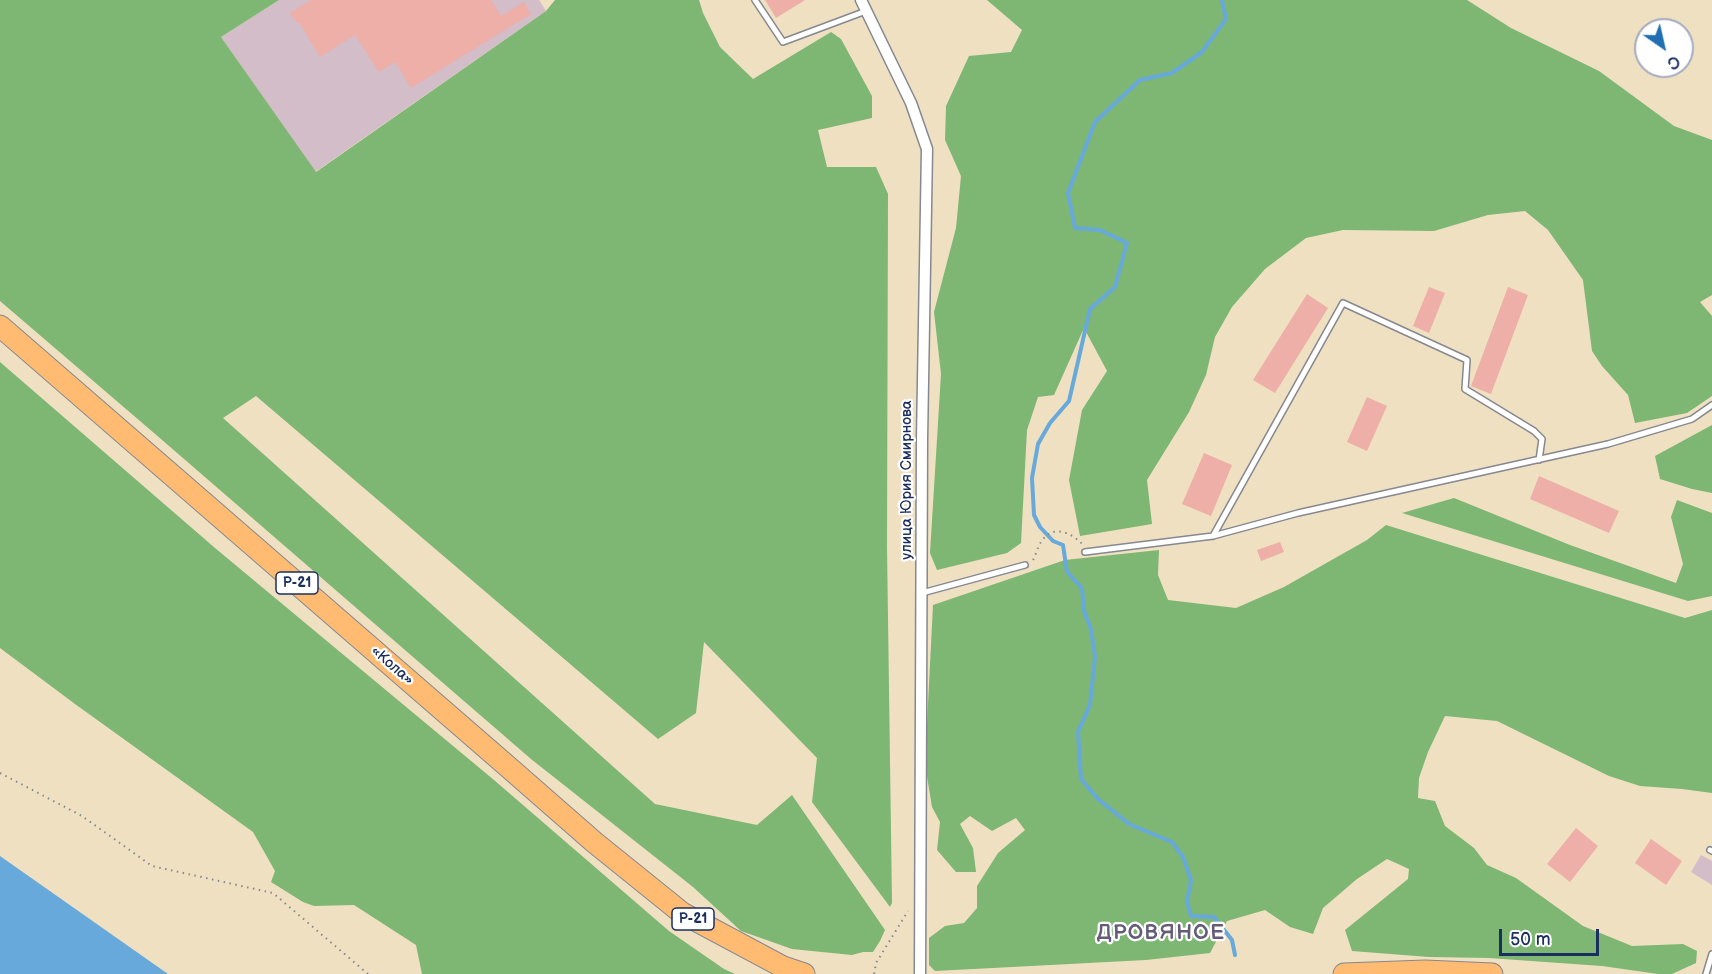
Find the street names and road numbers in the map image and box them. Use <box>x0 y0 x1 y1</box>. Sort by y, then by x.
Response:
street label: улица Юрия Смирнова <box>898 400 916 560</box>
road number: Р-21 <box>276 572 318 594</box>
street label: «Кола» <box>367 642 417 690</box>
road number: Р-21 <box>672 908 714 930</box>

